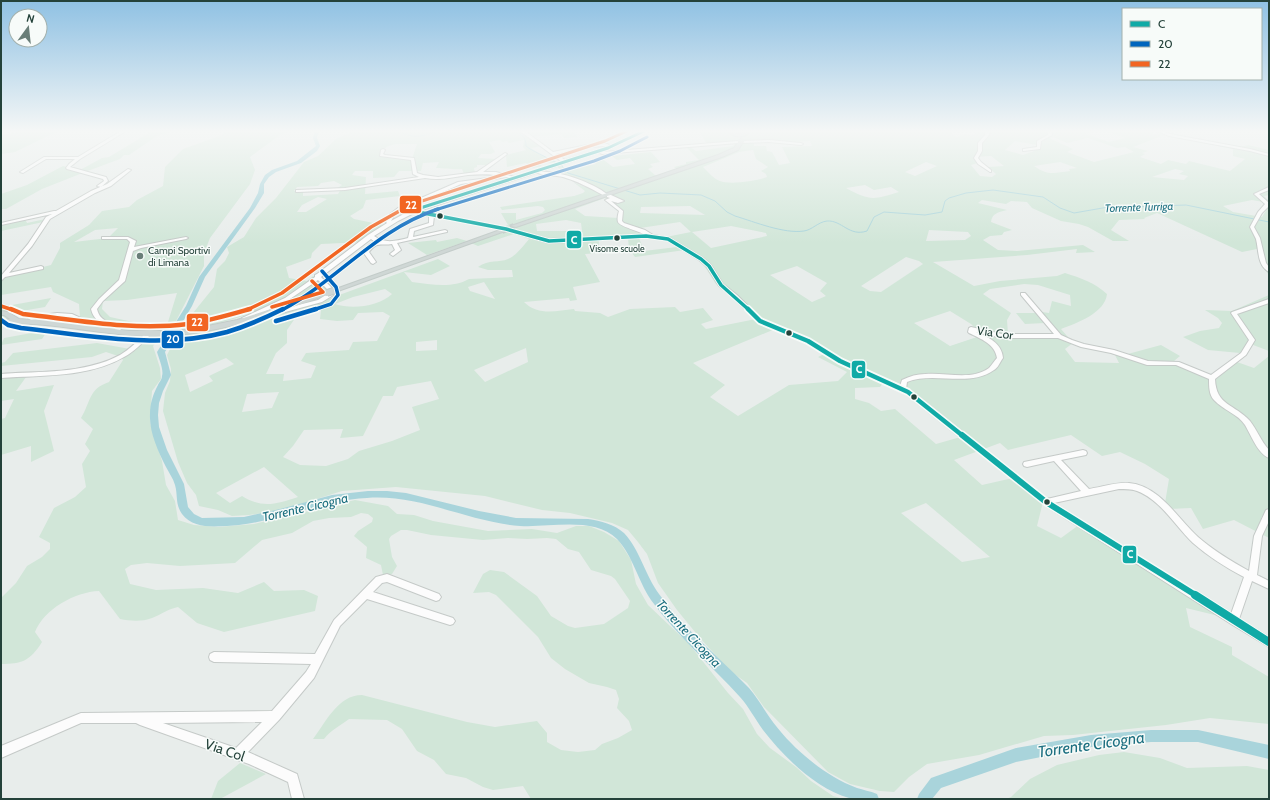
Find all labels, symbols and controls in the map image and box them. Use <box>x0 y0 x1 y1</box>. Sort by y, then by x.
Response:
north arrow <box>8 8 48 48</box>
legend <box>1122 8 1262 80</box>
text: N <box>25 11 36 26</box>
text: C <box>1158 16 1165 31</box>
text: 20 <box>1158 36 1173 51</box>
text: 22 <box>1158 56 1171 71</box>
line badge: 22 <box>399 195 422 214</box>
text: 22 <box>405 198 417 212</box>
water label: Torrente Turriga <box>1104 199 1174 215</box>
unlabelled marker <box>435 211 445 221</box>
line badge: C <box>566 230 582 249</box>
text: C <box>571 233 578 247</box>
marker: Visome scuole <box>612 233 622 243</box>
place label: Visome scuole <box>589 243 645 254</box>
place label: Campi Sportivi di Limana <box>148 244 210 269</box>
marker: Campi Sportivi di Limana <box>135 251 145 261</box>
line badge: 22 <box>186 313 209 332</box>
text: 22 <box>191 315 203 329</box>
street label: Via Cor <box>976 323 1014 342</box>
unlabelled marker <box>784 328 794 338</box>
line badge: 20 <box>161 330 184 349</box>
text: 20 <box>166 332 180 346</box>
line badge: C <box>851 360 866 379</box>
text: C <box>856 362 863 376</box>
unlabelled marker <box>909 392 919 402</box>
water label: Torrente Cicogna <box>261 489 349 525</box>
unlabelled marker <box>1042 497 1052 507</box>
line badge: C <box>1122 545 1137 564</box>
text: C <box>1127 547 1134 561</box>
water label: Torrente Cicogna <box>653 596 725 670</box>
water label: Torrente Cicogna <box>1036 728 1146 761</box>
street label: Via Col <box>202 735 248 765</box>

